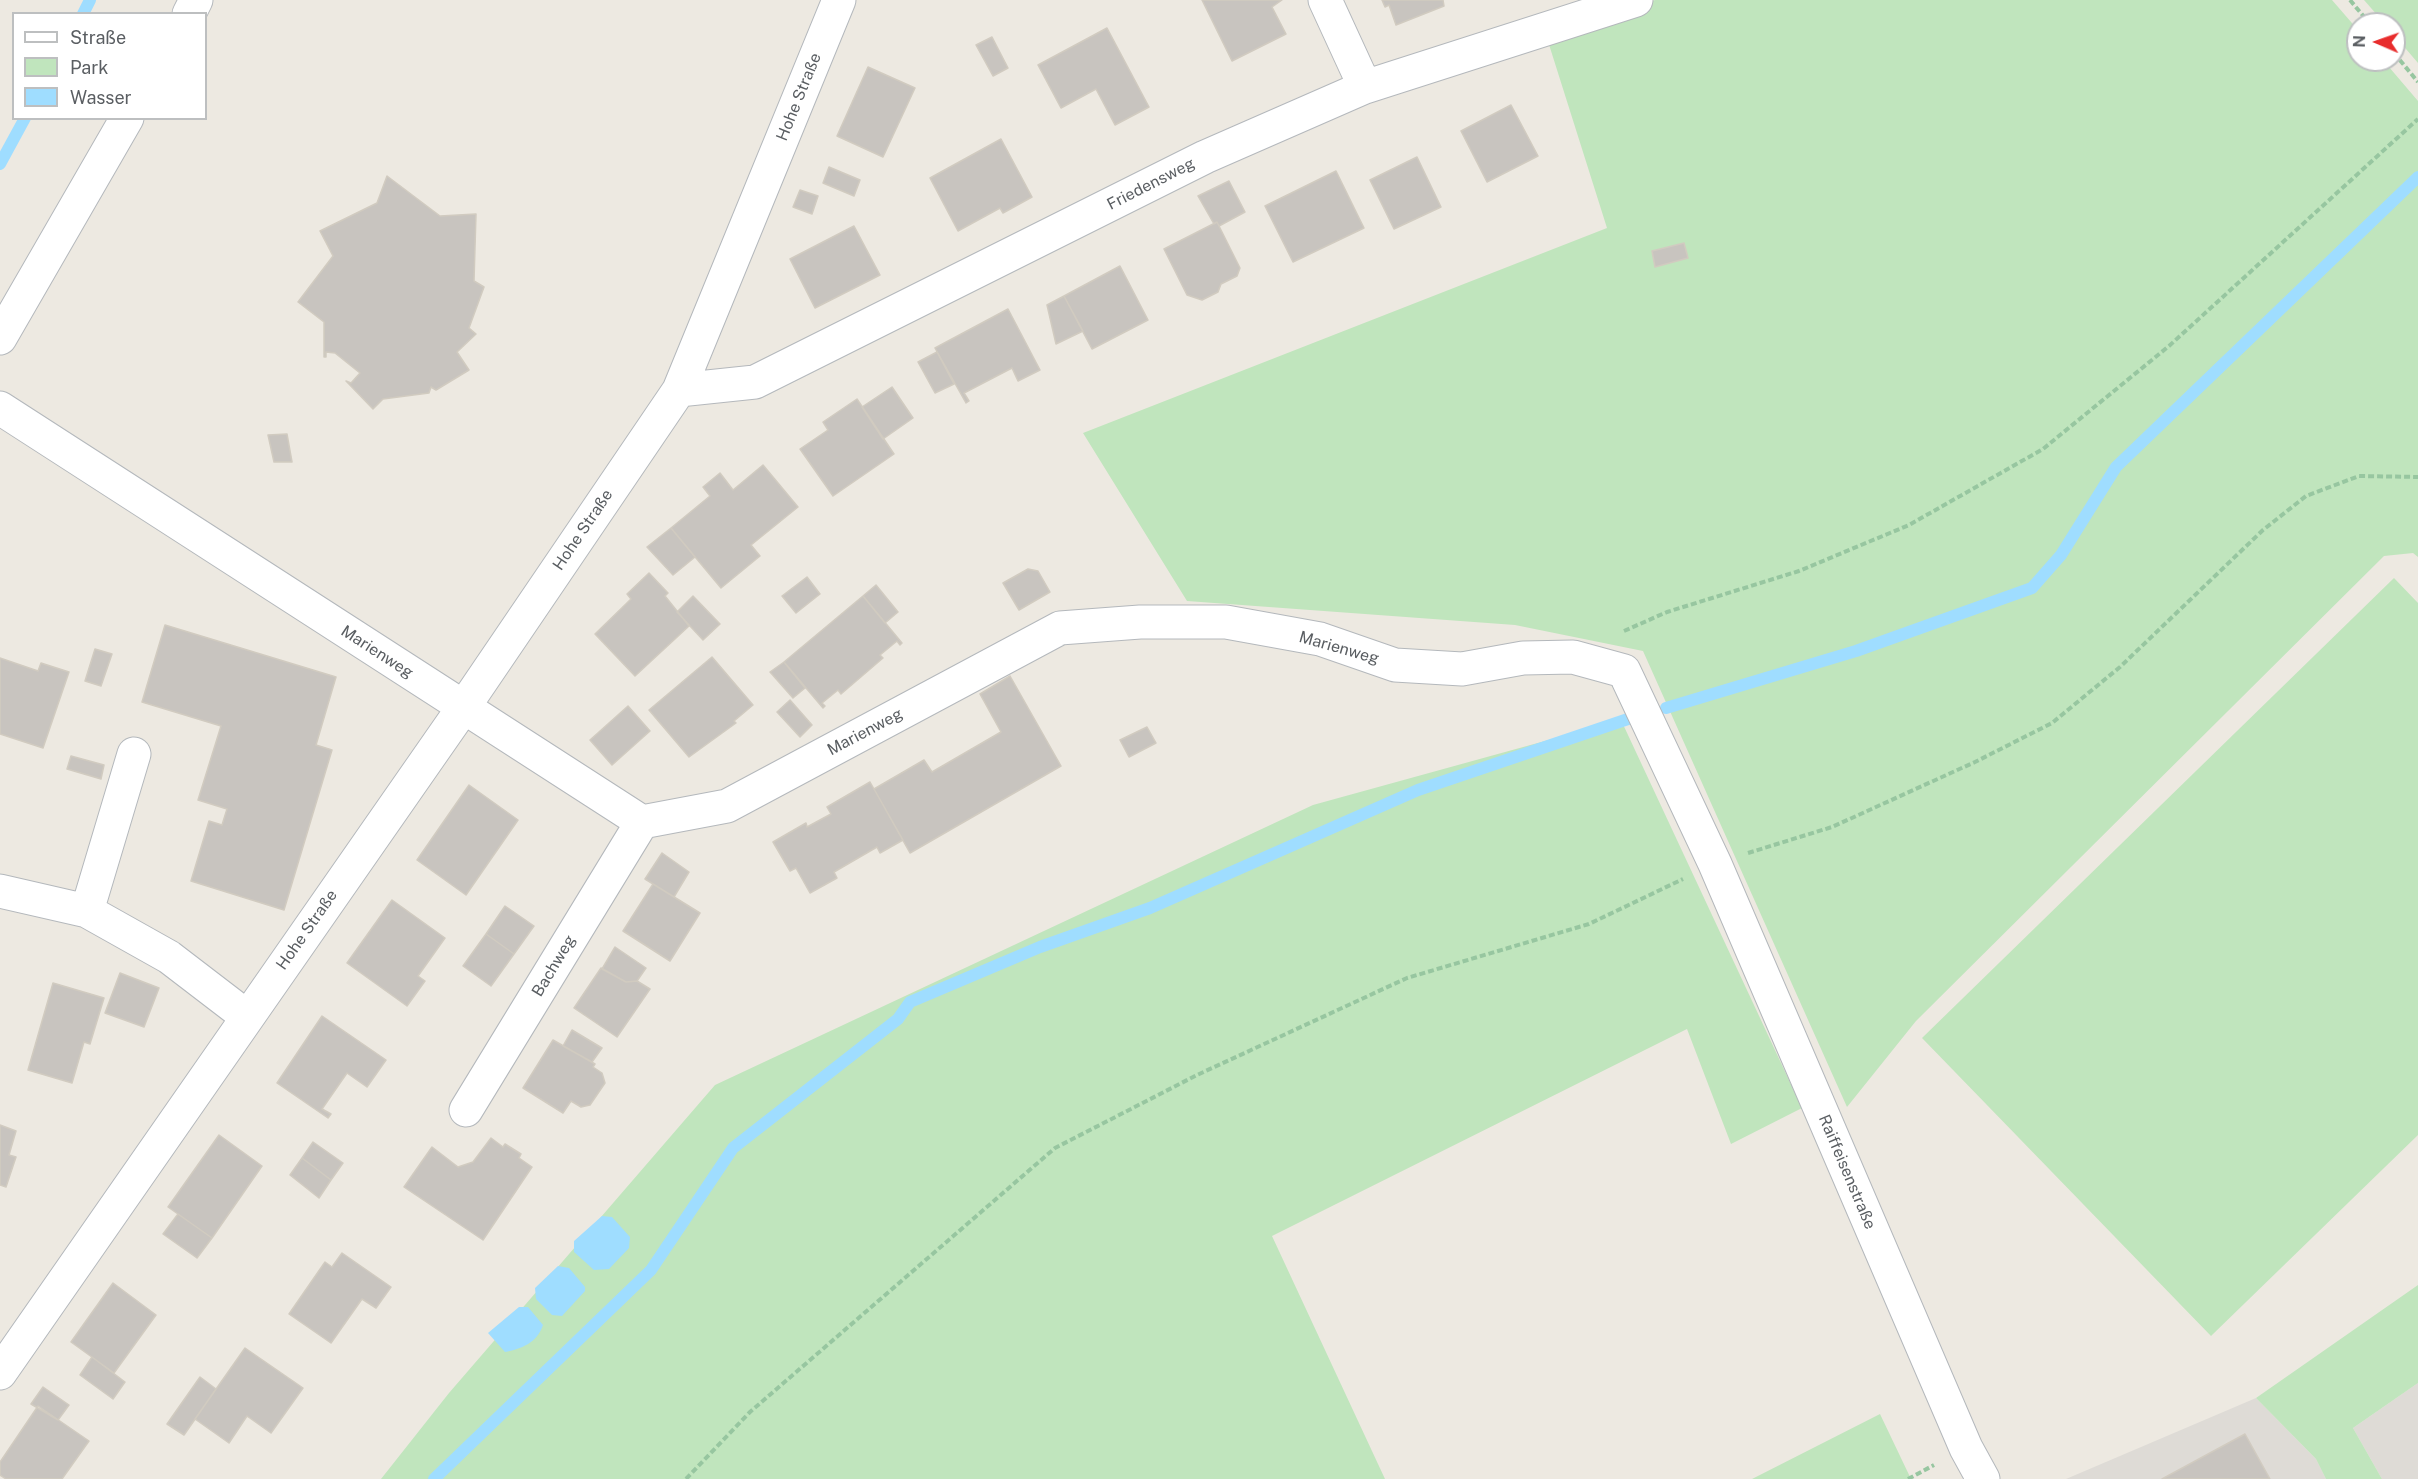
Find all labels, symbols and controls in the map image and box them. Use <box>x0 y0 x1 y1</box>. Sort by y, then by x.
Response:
legend <box>12 12 207 120</box>
north arrow <box>2346 12 2406 72</box>
text: Straße <box>70 27 126 48</box>
text: N <box>2350 35 2369 48</box>
street label: Hohe Straße <box>773 50 825 144</box>
text: Park <box>70 57 108 78</box>
text: Wasser <box>70 87 132 108</box>
street label: Friedensweg <box>1104 154 1198 214</box>
street label: Hohe Straße <box>549 486 617 574</box>
street label: Marienweg <box>337 621 417 683</box>
street label: Marienweg <box>1297 627 1381 669</box>
street label: Marienweg <box>824 704 906 760</box>
street label: Hohe Straße <box>272 886 342 974</box>
street label: Bachweg <box>528 932 580 1000</box>
street label: Raiffeisenstraße <box>1814 1112 1880 1232</box>

